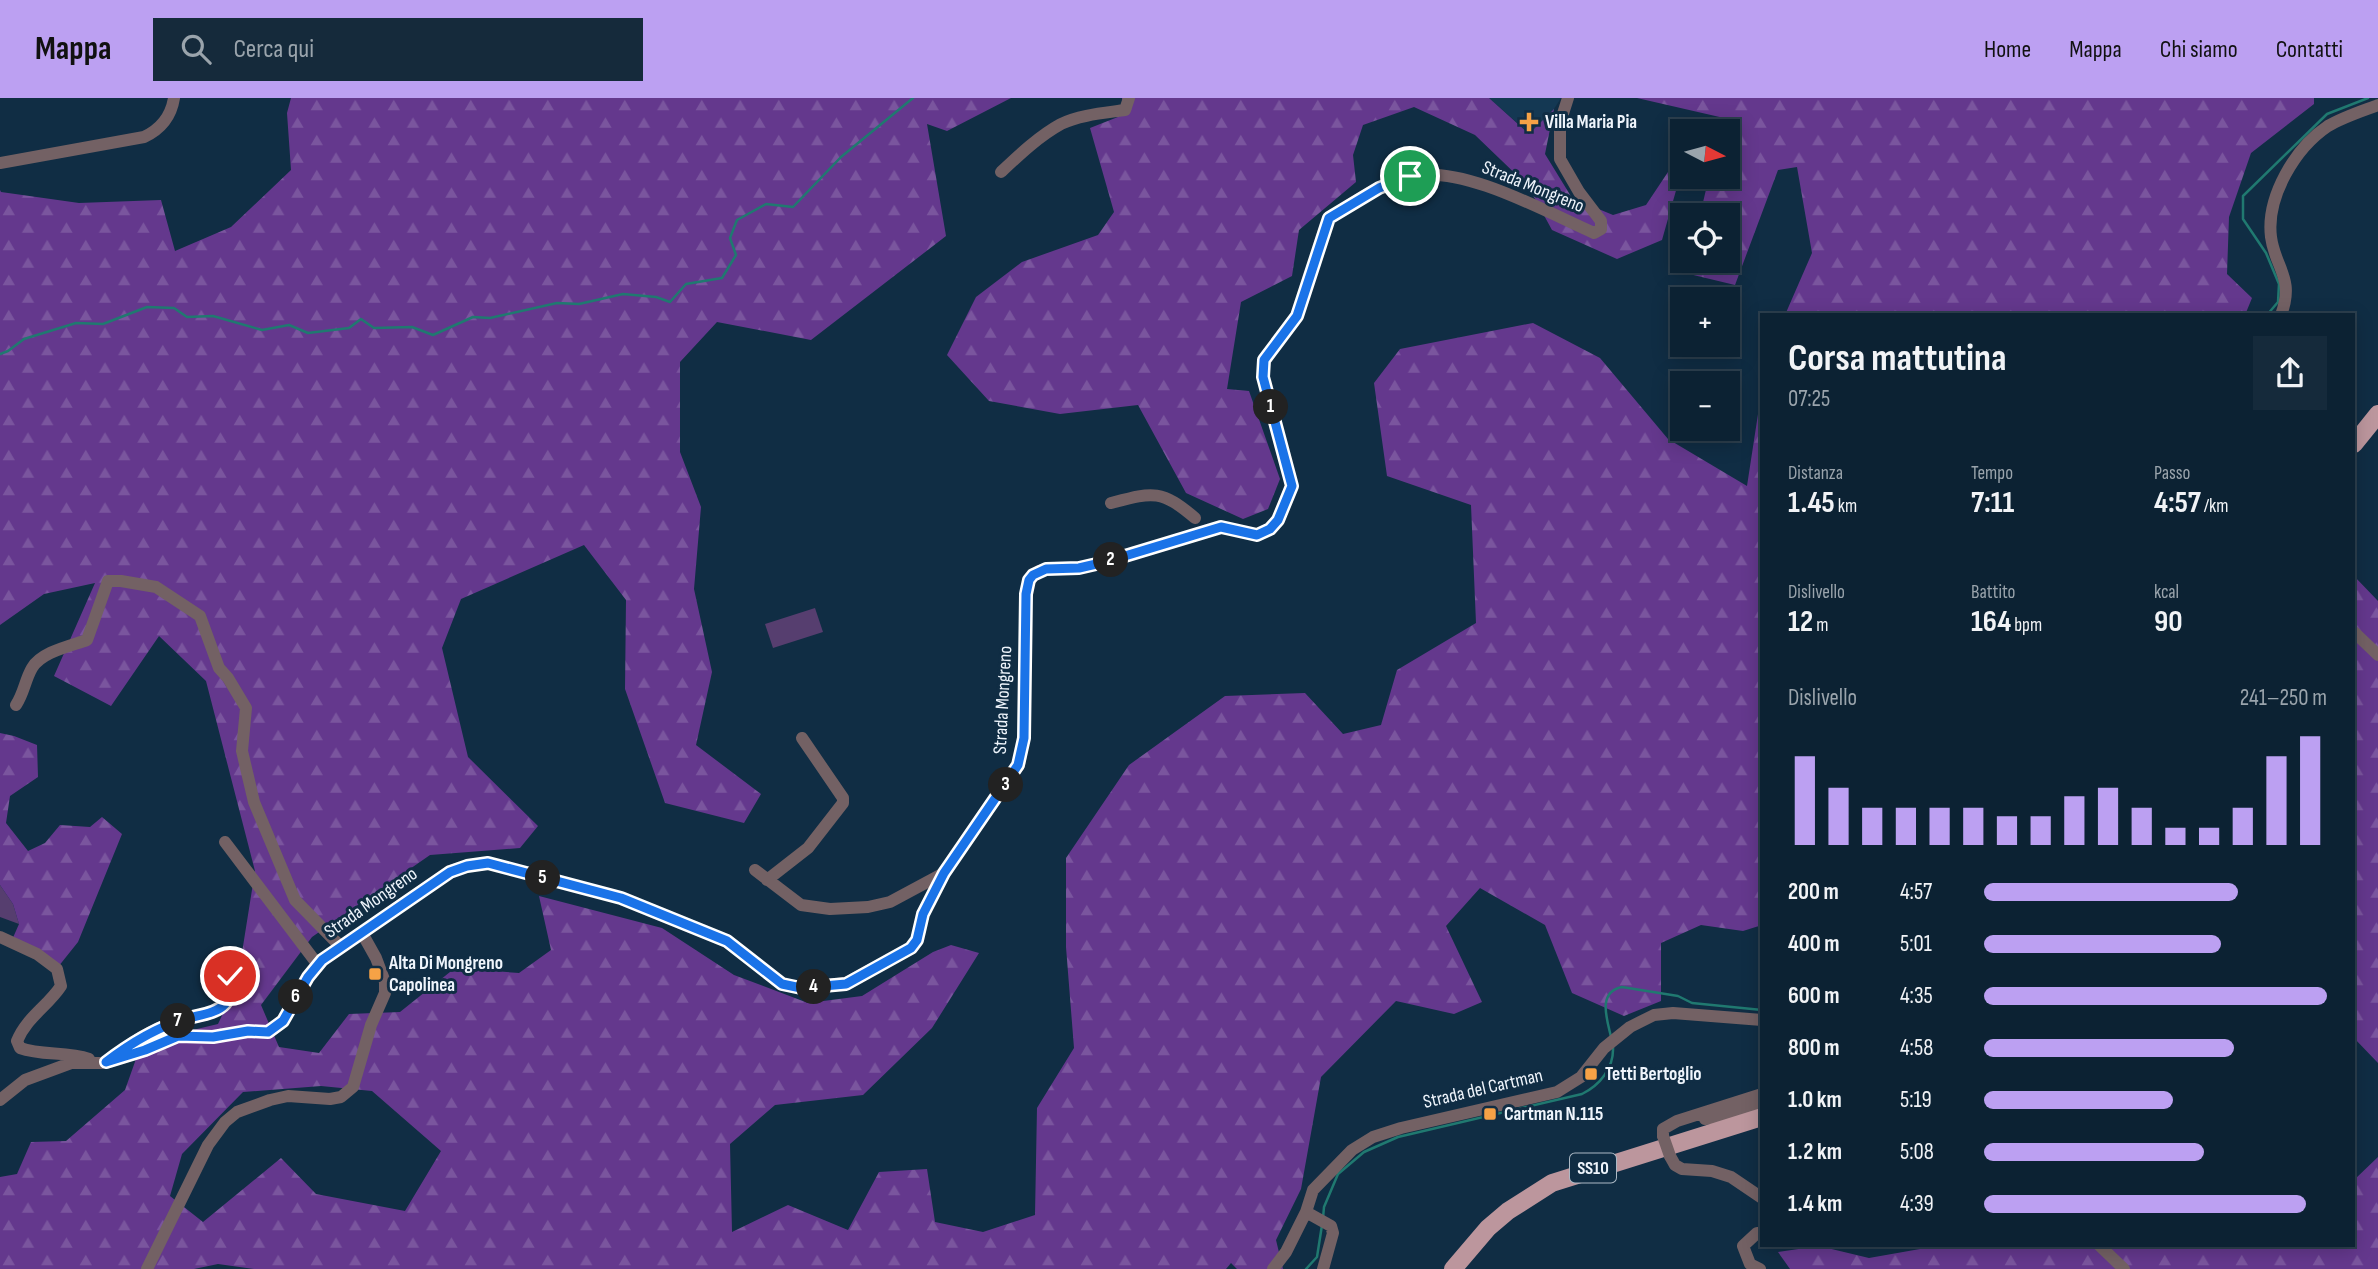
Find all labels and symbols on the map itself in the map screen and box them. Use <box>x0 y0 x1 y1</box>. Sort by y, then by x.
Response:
place label: Villa Maria Pia <box>1545 111 1637 134</box>
marker: Villa Maria Pia <box>1519 112 1539 132</box>
north arrow <box>1670 119 1740 189</box>
pin <box>1380 146 1440 206</box>
street label: Strada Mongreno <box>1478 156 1588 218</box>
pin: 1 <box>1254 390 1288 424</box>
pin: 2 <box>1094 542 1128 578</box>
street label: Strada Mongreno <box>989 645 1017 755</box>
pin: 3 <box>988 768 1024 802</box>
pin: 5 <box>526 860 560 896</box>
street label: Strada Mongreno <box>320 863 422 943</box>
pin <box>200 946 260 1006</box>
place label: Alta Di Mongreno Capolinea <box>388 952 503 997</box>
marker: Alta Di Mongreno Capolinea <box>367 966 383 982</box>
pin: 4 <box>796 970 832 1004</box>
pin: 6 <box>278 979 314 1014</box>
pin: 7 <box>160 1004 196 1038</box>
place label: Tetti Bertoglio <box>1605 1063 1702 1086</box>
street label: Strada del Cartman <box>1421 1064 1545 1114</box>
marker: Tetti Bertoglio <box>1583 1066 1599 1082</box>
place label: Cartman N.115 <box>1504 1103 1603 1126</box>
marker: Cartman N.115 <box>1482 1106 1498 1122</box>
road number: SS10 <box>1570 1154 1616 1182</box>

